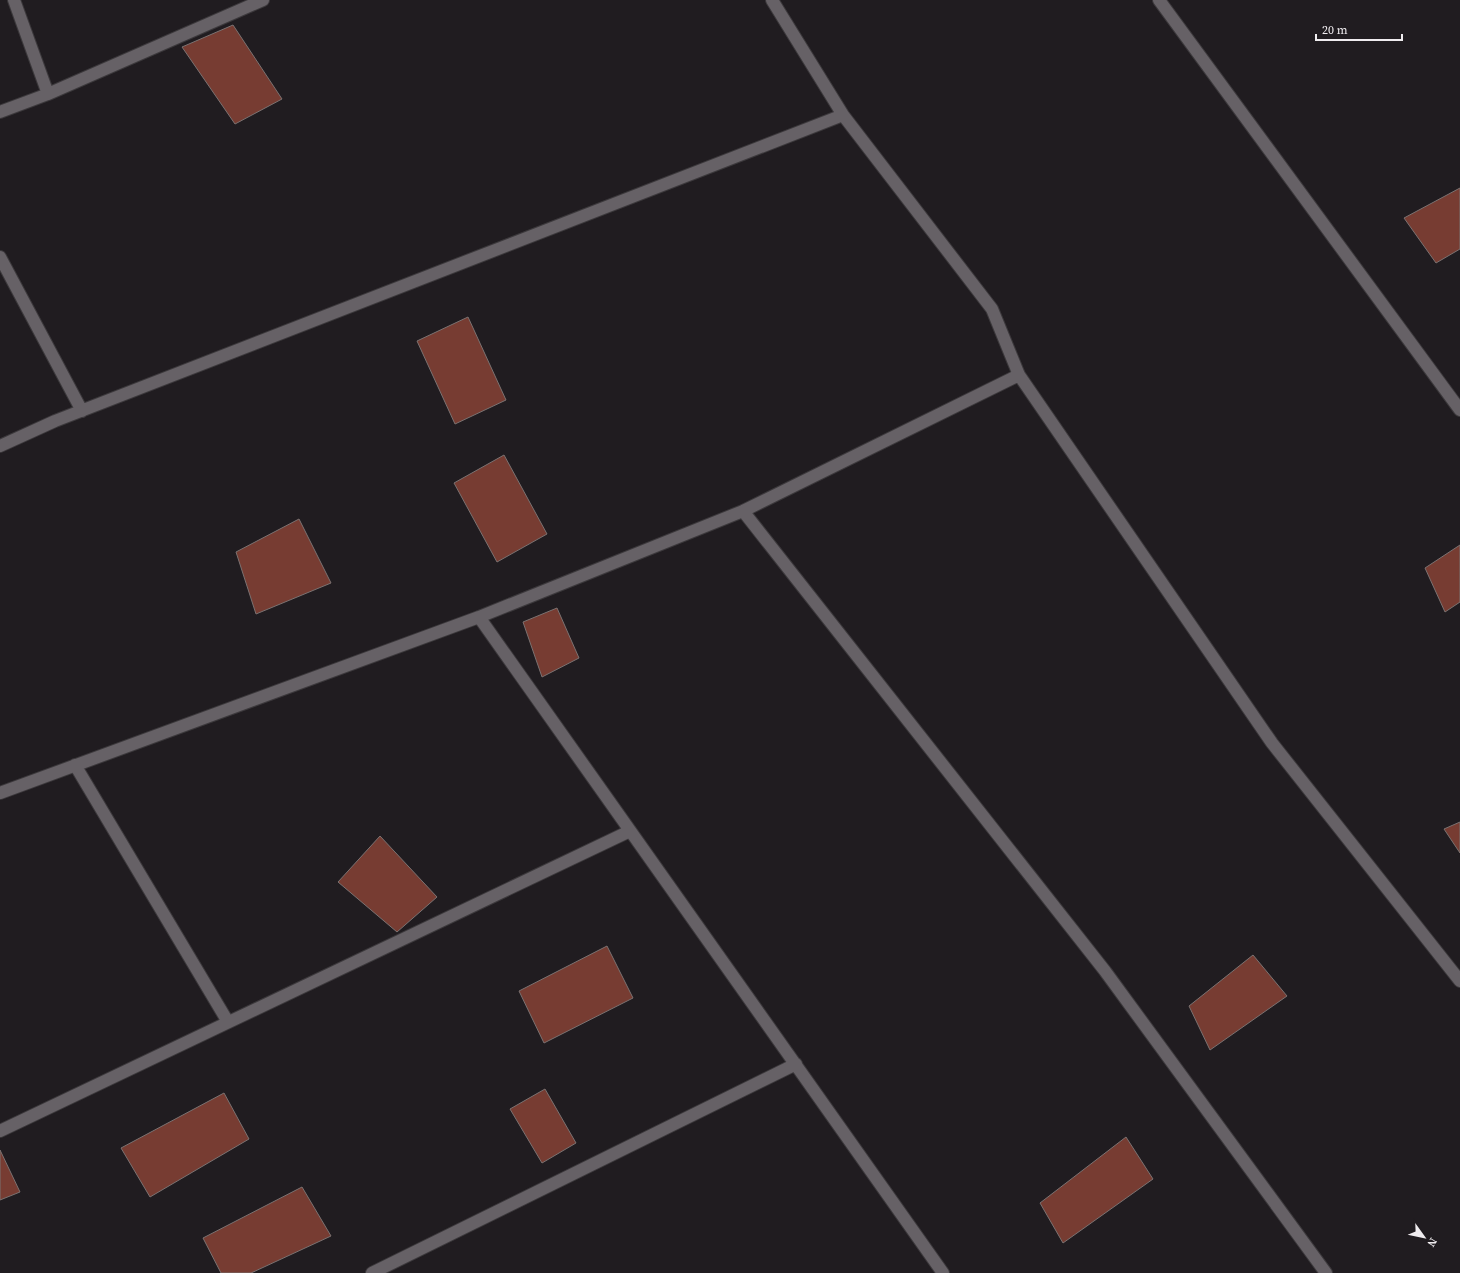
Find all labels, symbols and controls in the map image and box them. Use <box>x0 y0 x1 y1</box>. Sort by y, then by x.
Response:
scale bar <box>1316 16 1402 42</box>
text: 20 m <box>1322 22 1348 38</box>
north arrow <box>1404 1217 1444 1257</box>
text: N <box>1423 1235 1440 1250</box>

